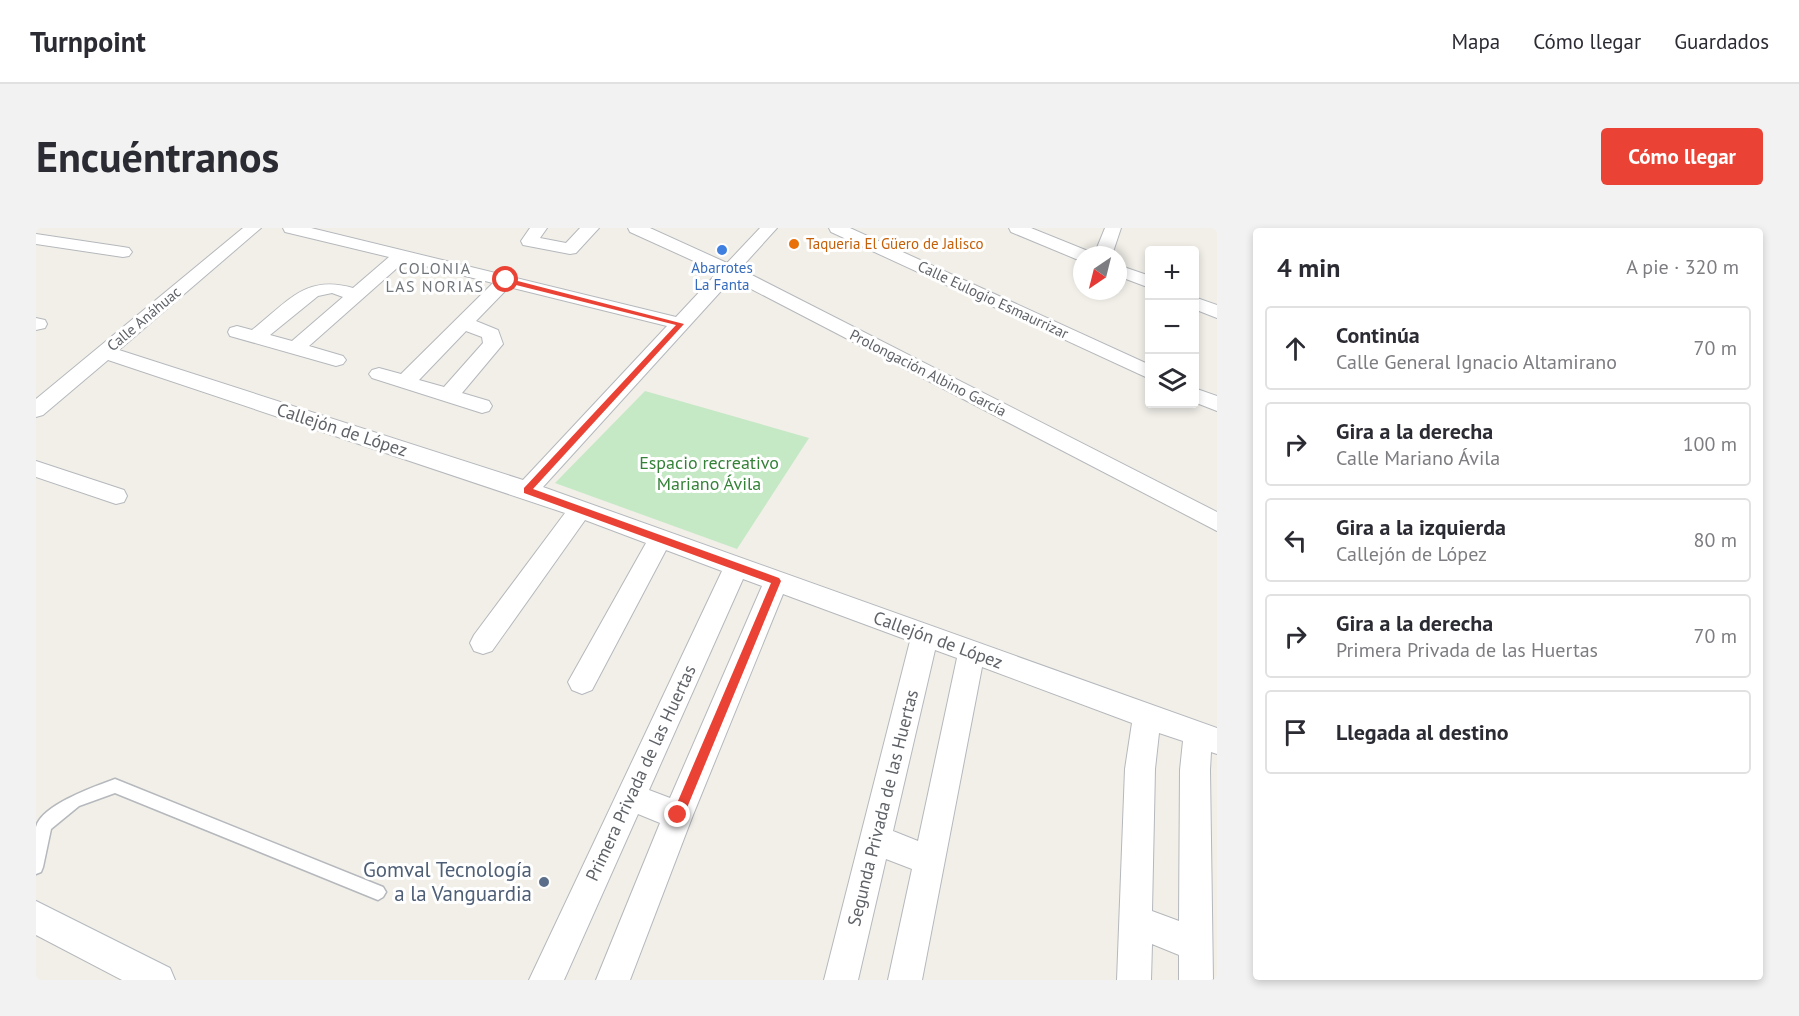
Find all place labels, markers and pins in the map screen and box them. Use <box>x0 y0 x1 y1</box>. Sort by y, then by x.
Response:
place label: Taqueria El Güero de Jalisco <box>806 234 984 253</box>
marker: Taqueria El Güero de Jalisco <box>787 237 801 251</box>
marker: Abarrotes La Fanta <box>715 243 729 257</box>
place label: Abarrotes La Fanta <box>691 258 753 294</box>
place label: Gomval Tecnología a la Vanguardia <box>363 856 532 907</box>
marker: Gomval Tecnología a la Vanguardia <box>537 875 551 889</box>

